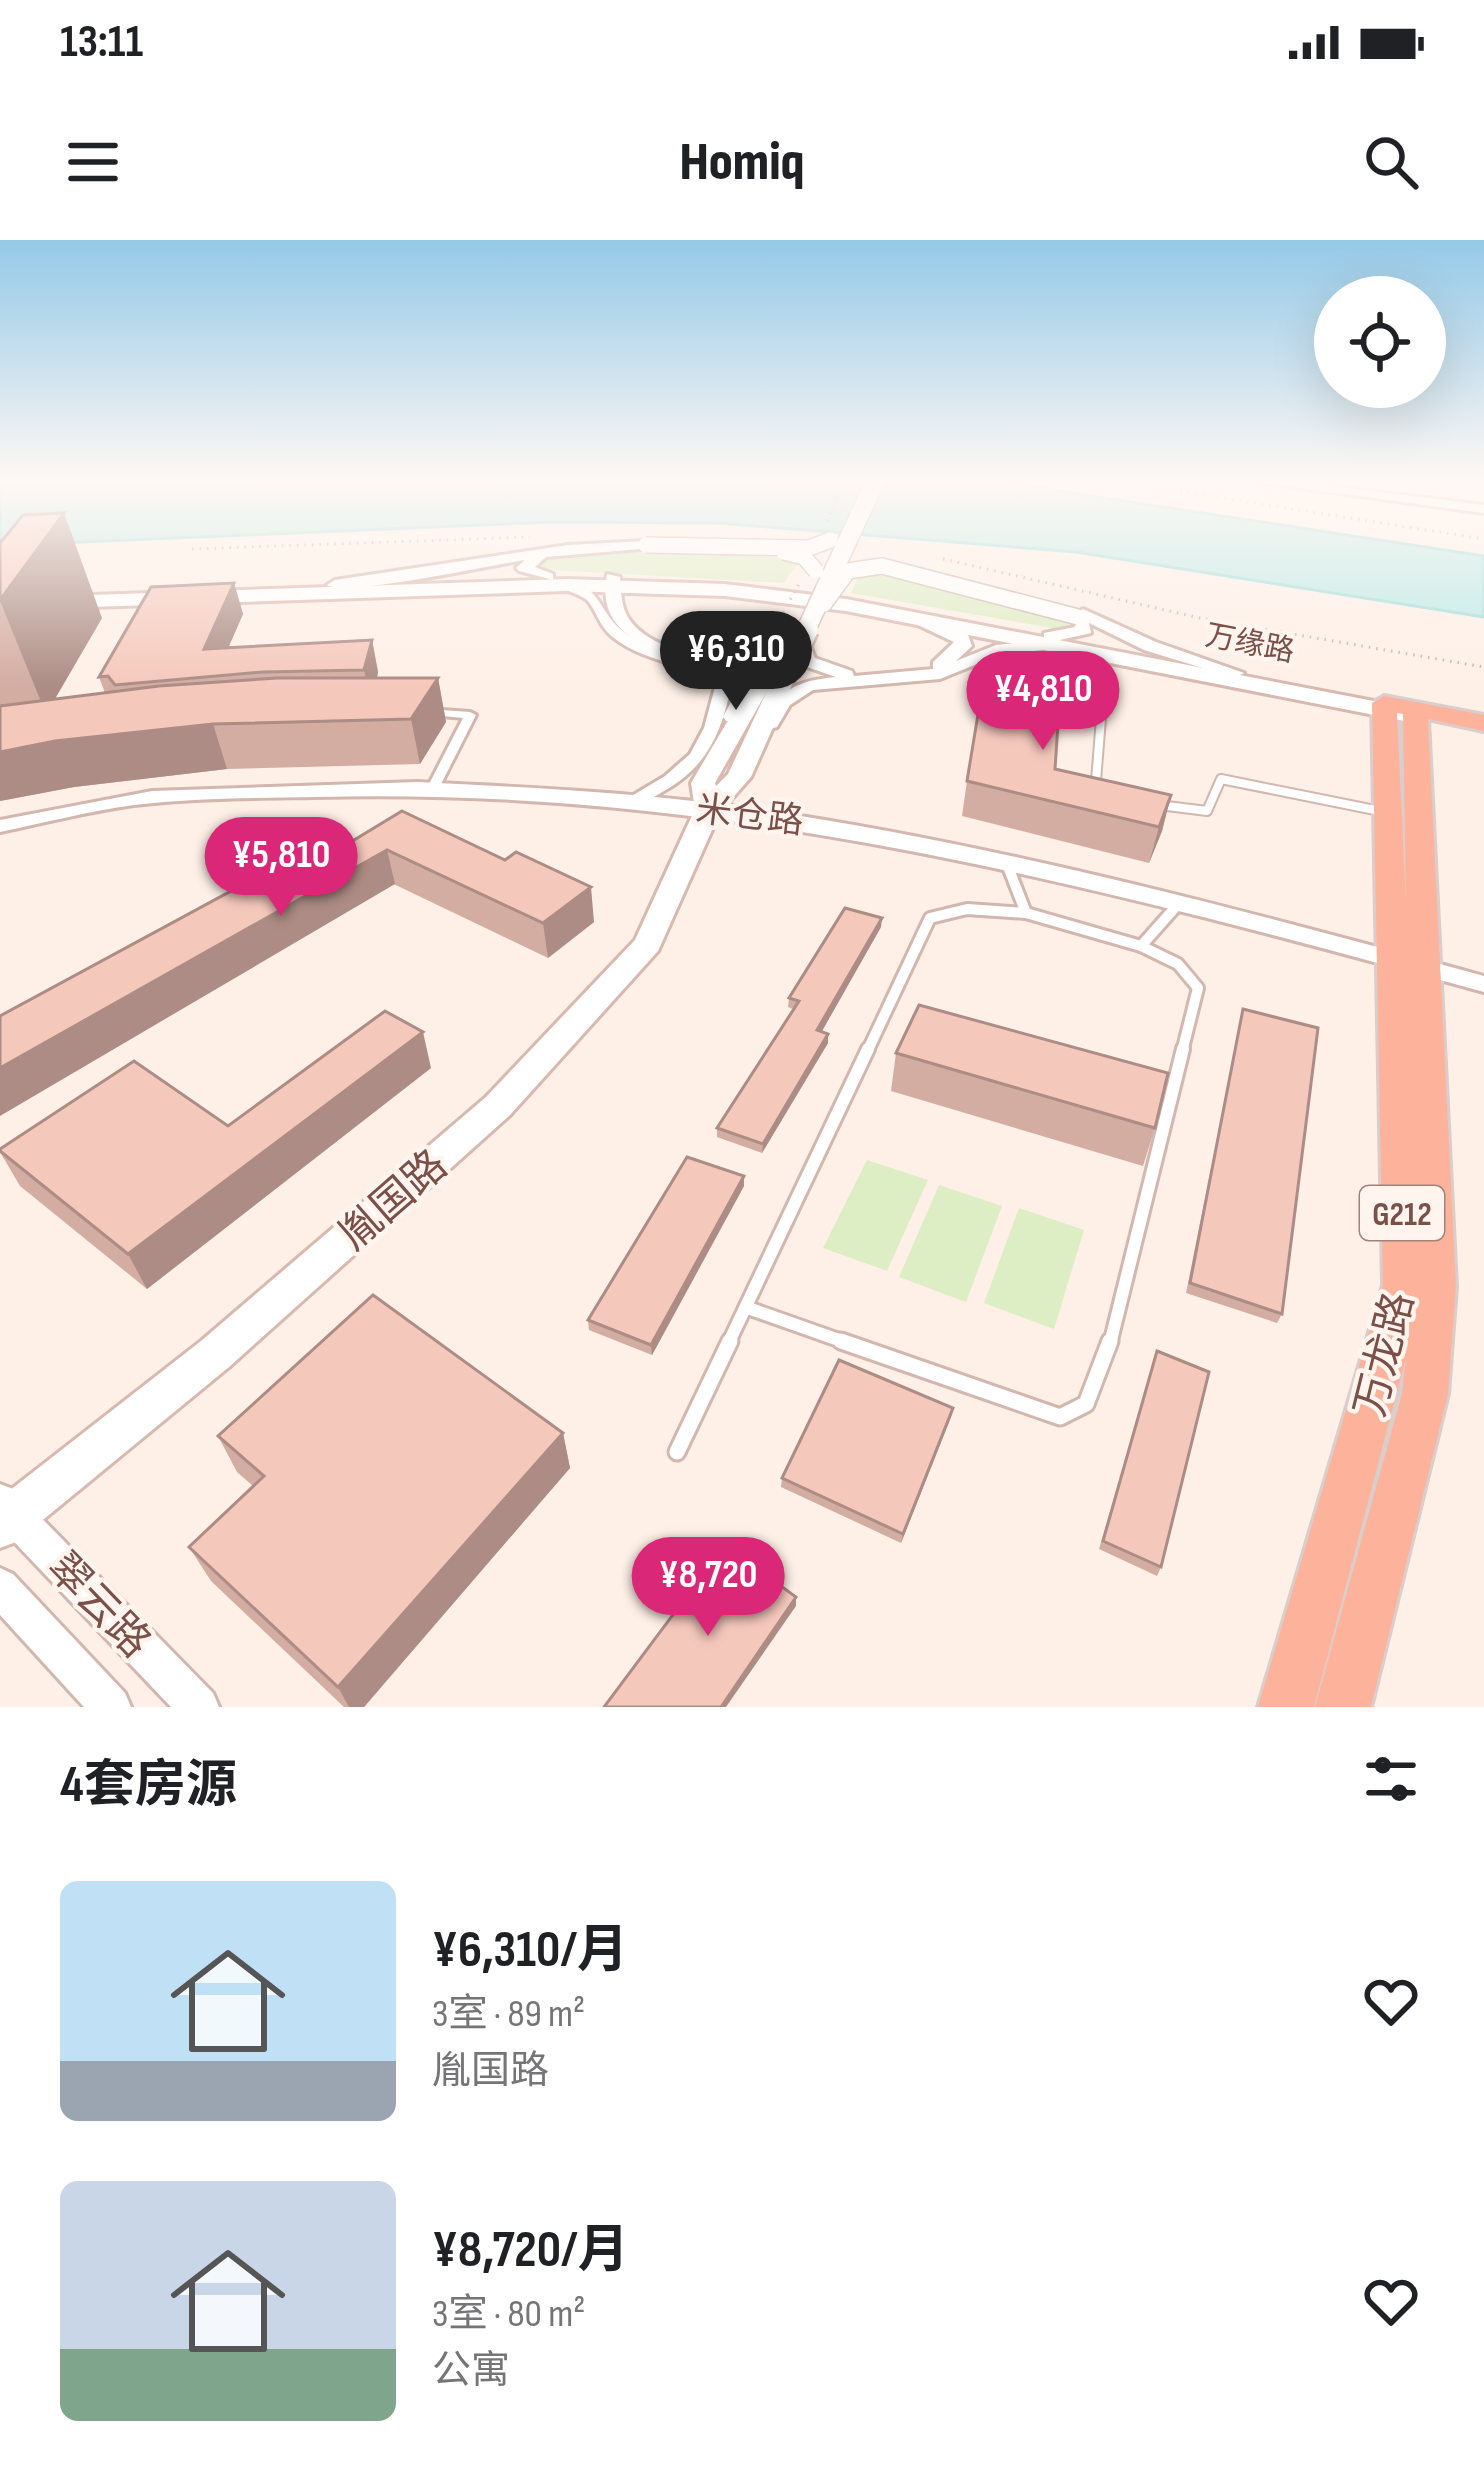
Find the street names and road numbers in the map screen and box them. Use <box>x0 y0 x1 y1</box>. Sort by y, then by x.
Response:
street label: 万缘路 <box>1202 618 1297 670</box>
street label: 米仓路 <box>693 789 806 844</box>
street label: 胤国路 <box>329 1140 458 1261</box>
road number: G212 <box>1360 1186 1444 1240</box>
street label: 万龙路 <box>1345 1287 1425 1422</box>
street label: 翠云路 <box>36 1543 160 1669</box>

